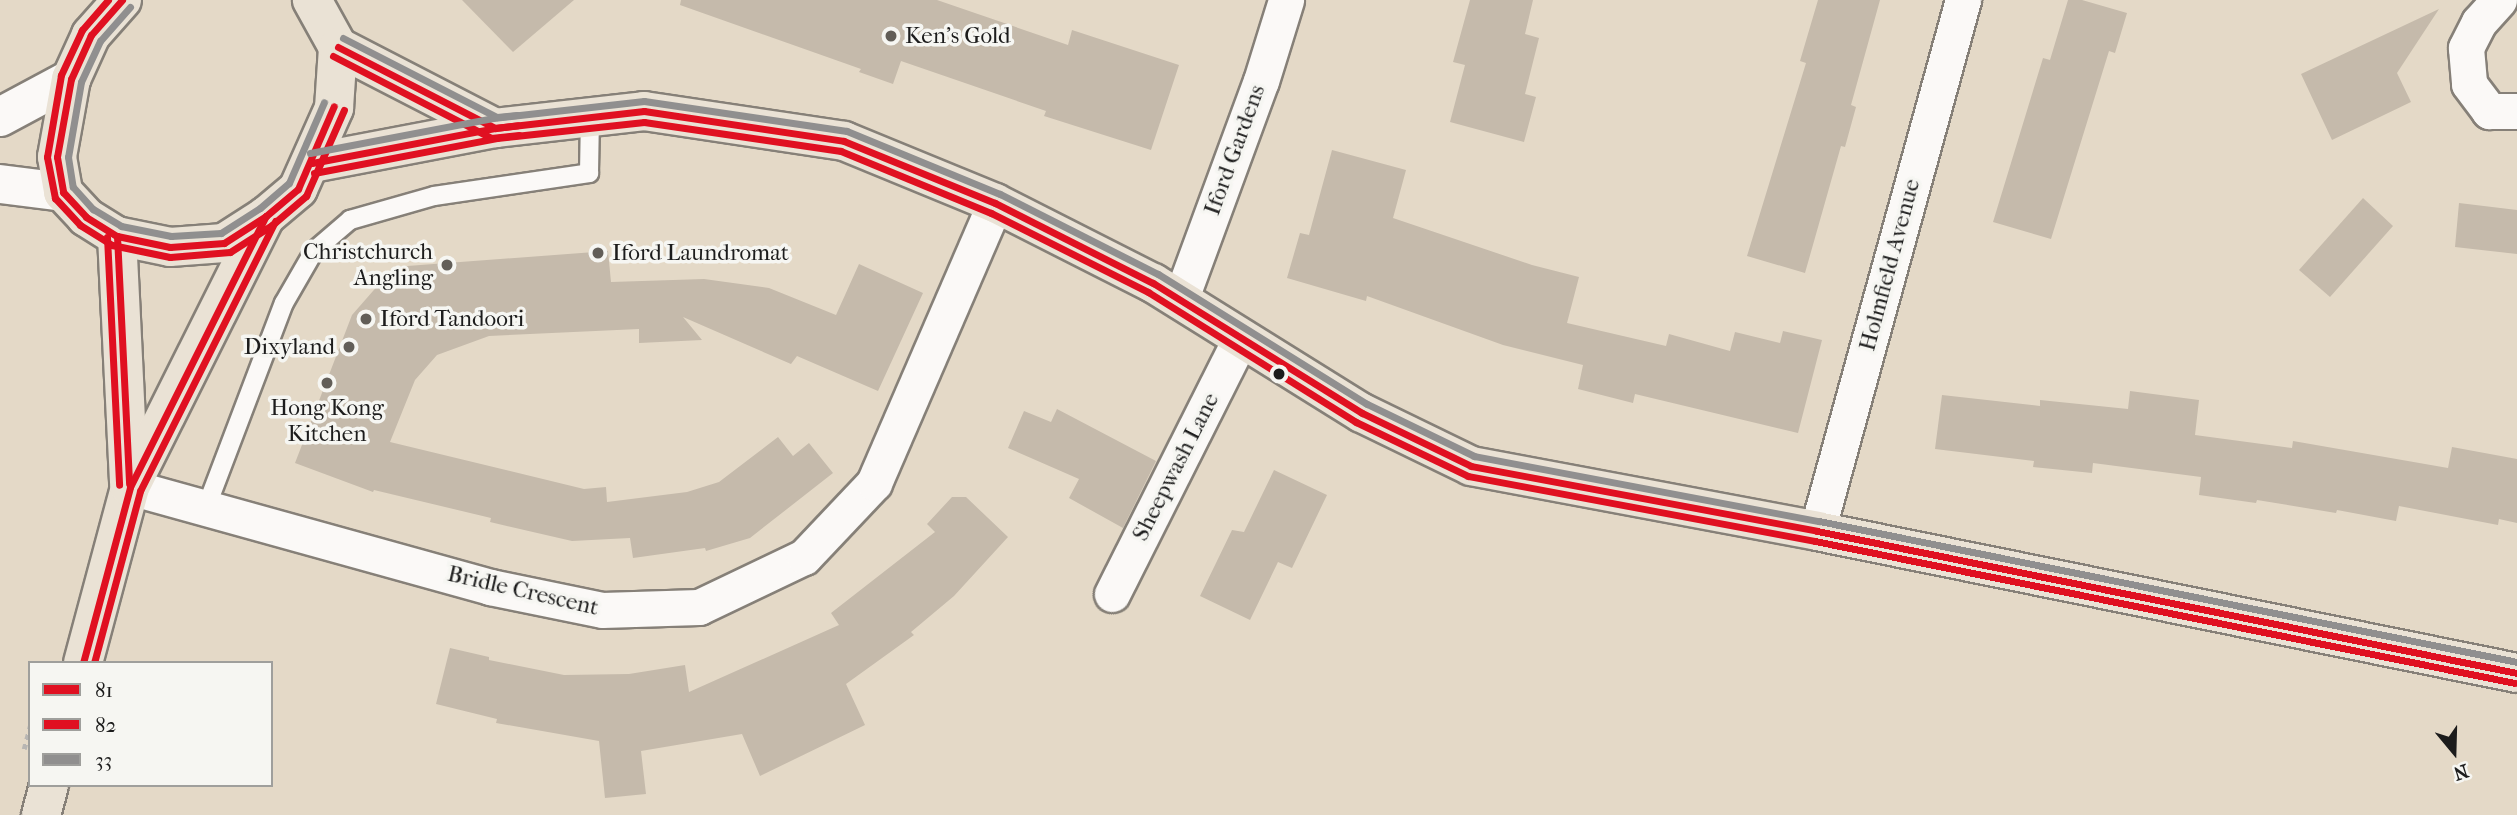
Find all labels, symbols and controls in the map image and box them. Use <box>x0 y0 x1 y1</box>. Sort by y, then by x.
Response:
place label: Ken's Gold <box>905 22 1011 50</box>
marker: Ken's Gold <box>883 28 899 44</box>
street label: Iford Gardens <box>1199 81 1271 219</box>
street label: Holmfield Avenue <box>1854 176 1926 354</box>
place label: Christchurch Angling <box>303 238 433 292</box>
place label: Iford Laundromat <box>612 239 789 267</box>
marker: Iford Laundromat <box>590 245 606 261</box>
marker: Christchurch Angling <box>439 257 455 273</box>
place label: Iford Tandoori <box>380 305 524 333</box>
marker: Iford Tandoori <box>358 311 374 327</box>
place label: Dixyland <box>244 333 335 361</box>
marker: Dixyland <box>341 339 357 355</box>
unlabelled marker <box>1272 367 1286 381</box>
marker: Hong Kong Kitchen <box>319 375 335 391</box>
street label: Sheepwash Lane <box>1127 388 1225 546</box>
place label: Hong Kong Kitchen <box>270 394 384 448</box>
street label: Bridle Crescent <box>445 560 601 622</box>
legend <box>28 661 273 787</box>
text: 81 <box>95 678 113 702</box>
text: 82 <box>95 713 116 737</box>
north arrow <box>2419 717 2489 787</box>
text: 33 <box>95 748 112 772</box>
text: N <box>2450 759 2471 785</box>

